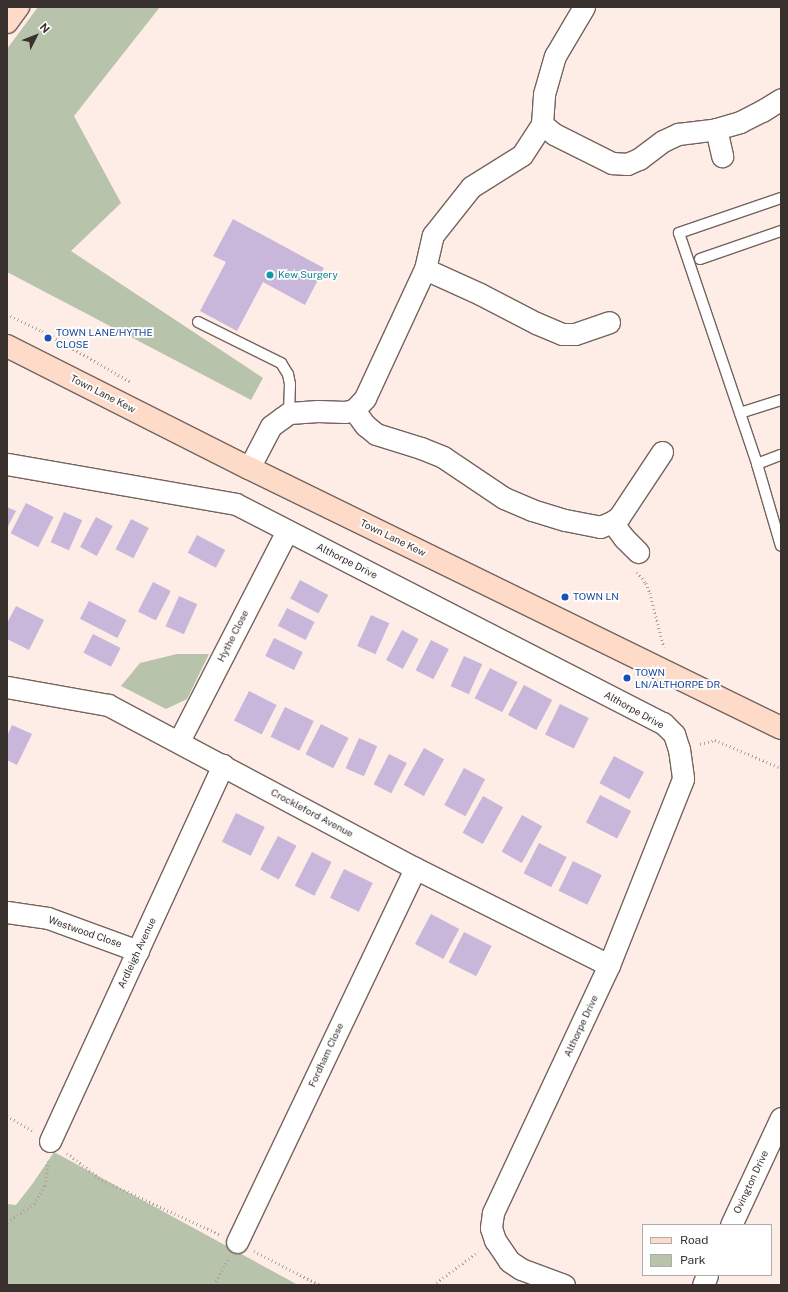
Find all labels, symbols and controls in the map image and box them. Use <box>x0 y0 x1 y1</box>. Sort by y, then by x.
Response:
north arrow <box>16 16 56 56</box>
text: N <box>38 21 52 35</box>
place label: Kew Surgery <box>278 269 338 281</box>
marker: Kew Surgery <box>265 270 275 280</box>
place label: TOWN LANE/HYTHE CLOSE <box>56 326 153 350</box>
marker: TOWN LANE/HYTHE CLOSE <box>43 333 53 343</box>
street label: Town Lane Kew <box>68 372 138 416</box>
street label: Town Lane Kew <box>358 517 428 559</box>
street label: Althorpe Drive <box>314 540 380 582</box>
place label: TOWN LN <box>573 591 619 603</box>
marker: TOWN LN <box>560 592 570 602</box>
street label: Hythe Close <box>215 608 251 664</box>
place label: TOWN LN/ALTHORPE DR <box>635 666 720 690</box>
marker: TOWN LN/ALTHORPE DR <box>622 673 632 683</box>
street label: Althorpe Drive <box>602 689 666 731</box>
street label: Crockleford Avenue <box>269 786 355 840</box>
street label: Westwood Close <box>47 914 123 950</box>
street label: Ardleigh Avenue <box>115 916 159 990</box>
street label: Althorpe Drive <box>561 993 601 1059</box>
street label: Fordham Close <box>306 1021 346 1089</box>
street label: Ovington Drive <box>731 1148 771 1216</box>
legend <box>642 1224 772 1276</box>
text: Road <box>680 1233 708 1247</box>
text: Park <box>680 1253 706 1267</box>

